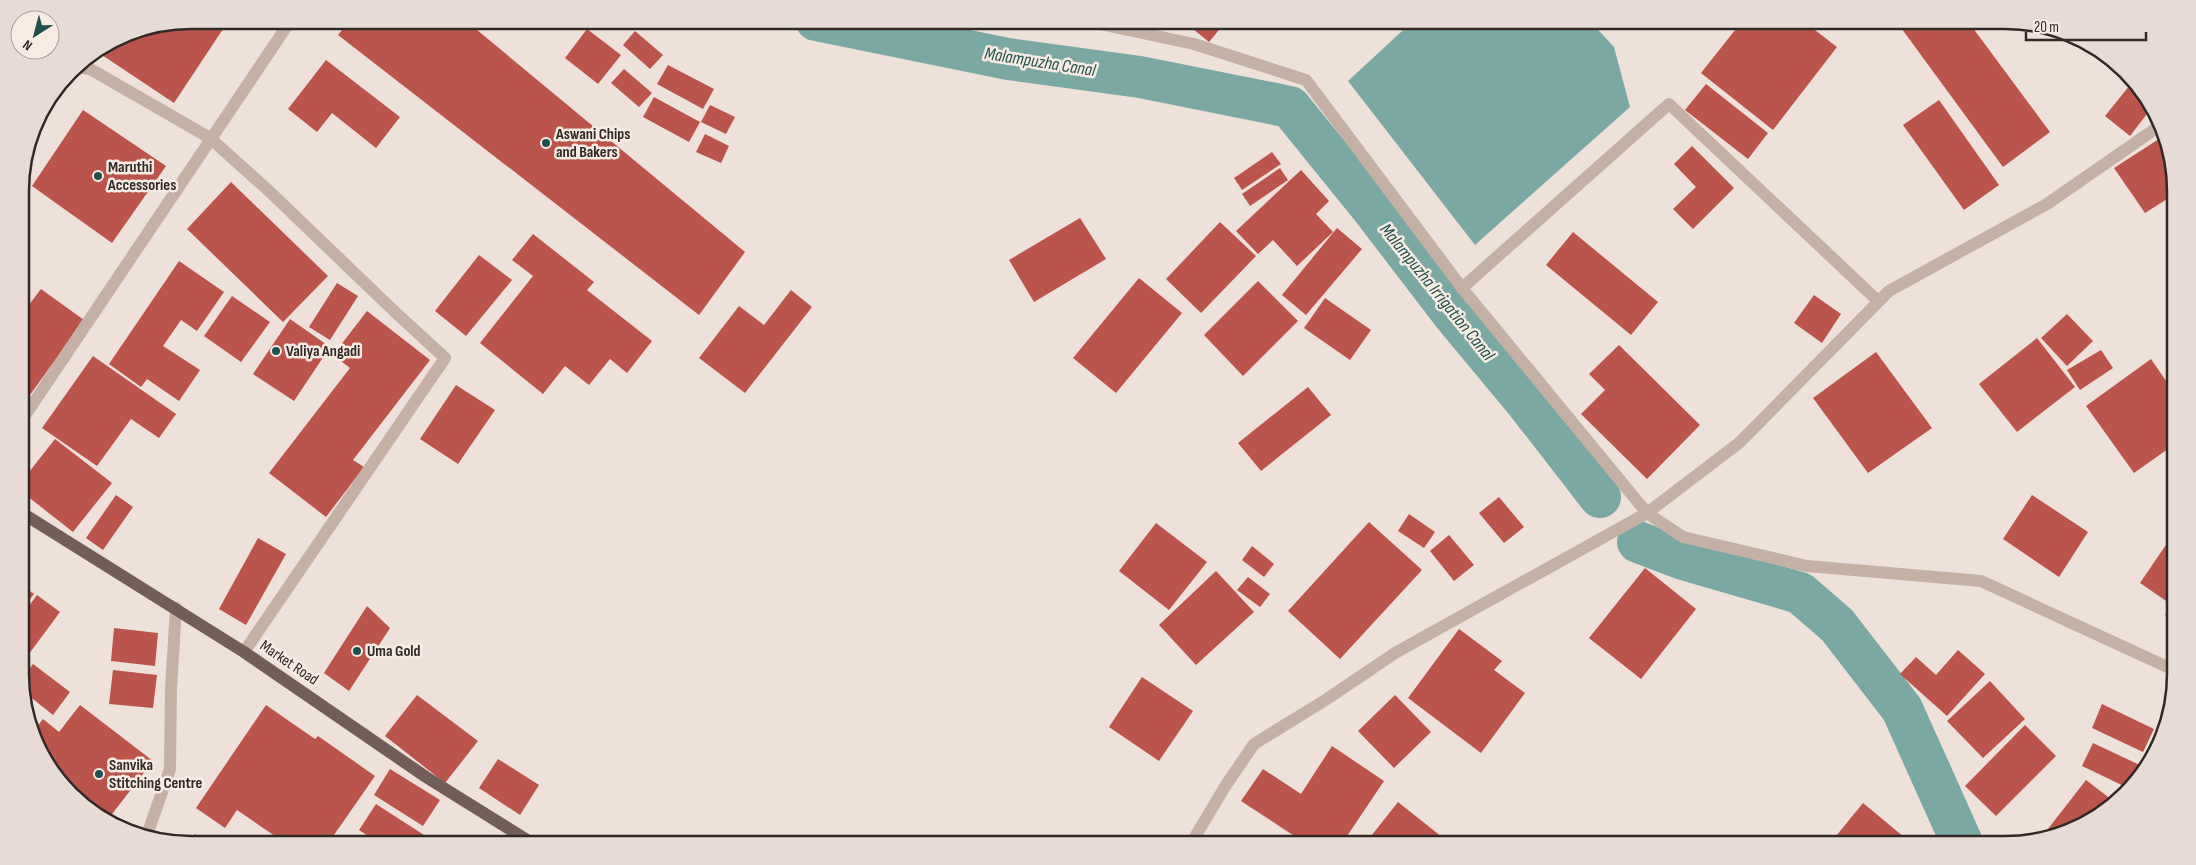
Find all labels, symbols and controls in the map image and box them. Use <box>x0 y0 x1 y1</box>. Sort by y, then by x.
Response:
north arrow <box>10 10 60 60</box>
scale bar <box>2026 10 2146 42</box>
text: 20 m <box>2034 18 2059 37</box>
text: N <box>20 36 36 54</box>
water label: Malampuzha Canal <box>983 43 1098 81</box>
place label: Aswani Chips and Bakers <box>555 125 630 162</box>
marker: Aswani Chips and Bakers <box>540 137 552 149</box>
place label: Maruthi Accessories <box>107 158 176 195</box>
marker: Maruthi Accessories <box>92 170 104 182</box>
water label: Malampuzha Irrigation Canal <box>1375 219 1499 365</box>
place label: Valiya Angadi <box>286 342 360 361</box>
marker: Valiya Angadi <box>270 345 282 357</box>
street label: Market Road <box>256 637 322 689</box>
place label: Uma Gold <box>367 642 421 661</box>
marker: Uma Gold <box>351 645 363 657</box>
place label: Sanvika Stitching Centre <box>109 756 203 793</box>
marker: Sanvika Stitching Centre <box>93 768 105 780</box>

